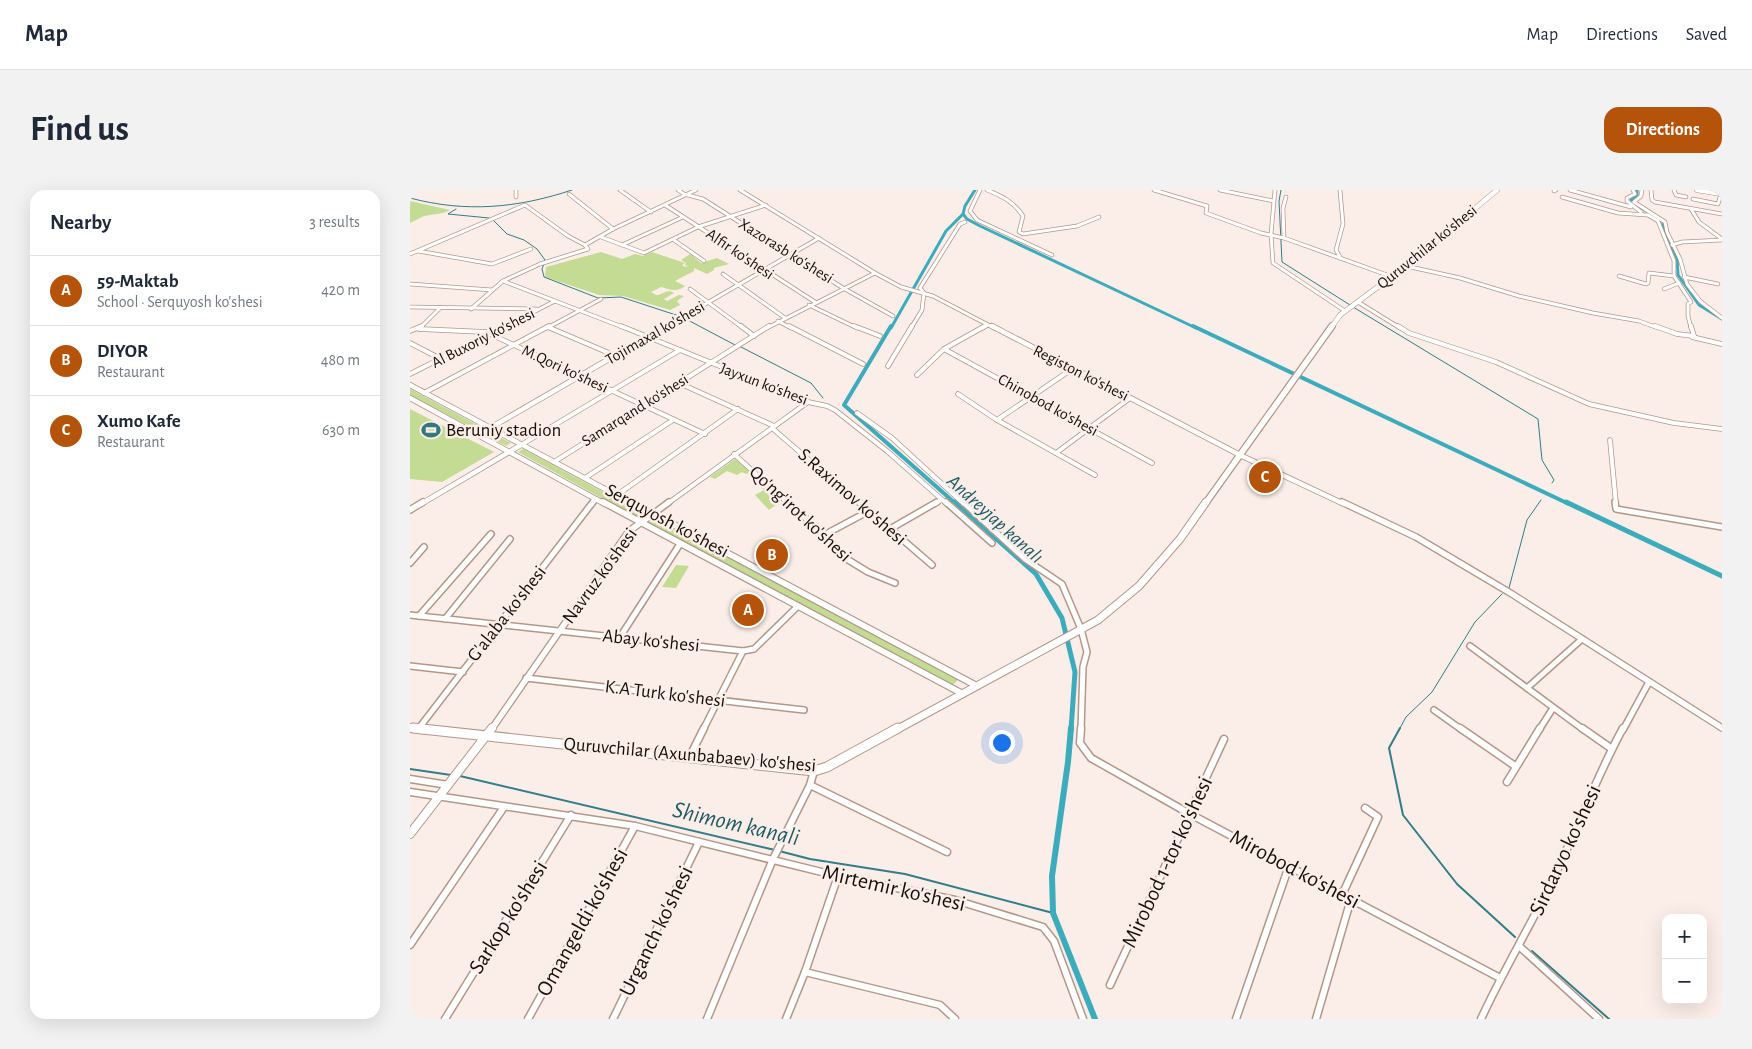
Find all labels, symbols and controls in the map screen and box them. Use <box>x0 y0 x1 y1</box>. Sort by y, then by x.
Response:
text: Map <box>25 22 68 46</box>
text: Map <box>1527 26 1558 44</box>
text: Directions <box>1586 26 1658 44</box>
text: Saved <box>1686 26 1727 44</box>
button: Directions <box>1604 107 1722 153</box>
text: Find us <box>30 112 129 147</box>
street label: Quruvchilar ko'shesi <box>1374 202 1481 293</box>
text: Nearby <box>50 212 111 233</box>
text: 3 results <box>309 214 360 230</box>
street label: Xazorasb ko'shesi <box>736 216 836 286</box>
street label: Alfir ko'shesi <box>703 226 777 282</box>
text: 59-Maktab <box>97 272 179 291</box>
text: A <box>61 282 71 298</box>
text: 420 m <box>321 282 360 298</box>
text: School · Serquyosh ko'shesi <box>97 294 263 310</box>
street label: Tojimaxal ko'shesi <box>603 298 708 369</box>
street label: Al Buxoriy ko'shesi <box>429 305 538 372</box>
text: DIYOR <box>97 342 148 361</box>
street label: M.Qori ko'shesi <box>519 342 611 397</box>
street label: Registon ko'shesi <box>1031 342 1131 404</box>
text: B <box>61 352 71 368</box>
text: 480 m <box>321 352 360 368</box>
street label: Jayxun ko'shesi <box>718 360 810 409</box>
text: Restaurant <box>97 364 165 380</box>
street label: Samarqand ko'shesi <box>579 371 691 449</box>
street label: Chinobod ko'shesi <box>995 371 1101 439</box>
text: Xumo Kafe <box>97 412 181 431</box>
sports icon: Beruniy stadion <box>420 419 442 441</box>
place label: Beruniy stadion <box>446 421 561 440</box>
text: C <box>62 422 70 438</box>
text: 630 m <box>322 422 360 438</box>
text: Restaurant <box>97 434 165 450</box>
street label: S.Raximov ko'shesi <box>794 445 910 549</box>
pin: C <box>1249 458 1281 496</box>
street label: Qo'ng'irot ko'shesi <box>745 462 855 566</box>
water label: Andreyjap kanalı <box>942 470 1047 567</box>
street label: Serquyosh ko'shesi <box>602 480 732 562</box>
street label: Navruz ko'shesi <box>559 525 641 627</box>
pin: B <box>756 536 788 574</box>
street label: G'alaba ko'shesi <box>464 563 550 665</box>
pin: A <box>732 591 764 629</box>
street label: Abay ko'shesi <box>601 626 701 656</box>
street label: K.A Turk ko'shesi <box>604 677 726 711</box>
your location <box>989 730 1015 756</box>
street label: Quruvchilar (Axunbabaev) ko'shesi <box>563 734 817 776</box>
street label: Mirobod 1-tor ko'shesi <box>1118 773 1216 951</box>
street label: Sirdaryo ko'shesi <box>1525 781 1605 919</box>
water label: Shimom kanali <box>670 798 802 850</box>
street label: Mirobod ko'shesi <box>1226 826 1364 912</box>
street label: Omangeldi ko'shesi <box>532 844 632 1000</box>
street label: Sarkop ko'shesi <box>465 857 551 977</box>
street label: Mirtemir ko'shesi <box>820 861 968 915</box>
street label: Urganch ko'shesi <box>615 862 697 1000</box>
map controls <box>1662 914 1707 1004</box>
button: + <box>1662 914 1707 959</box>
button: − <box>1662 959 1707 1004</box>

